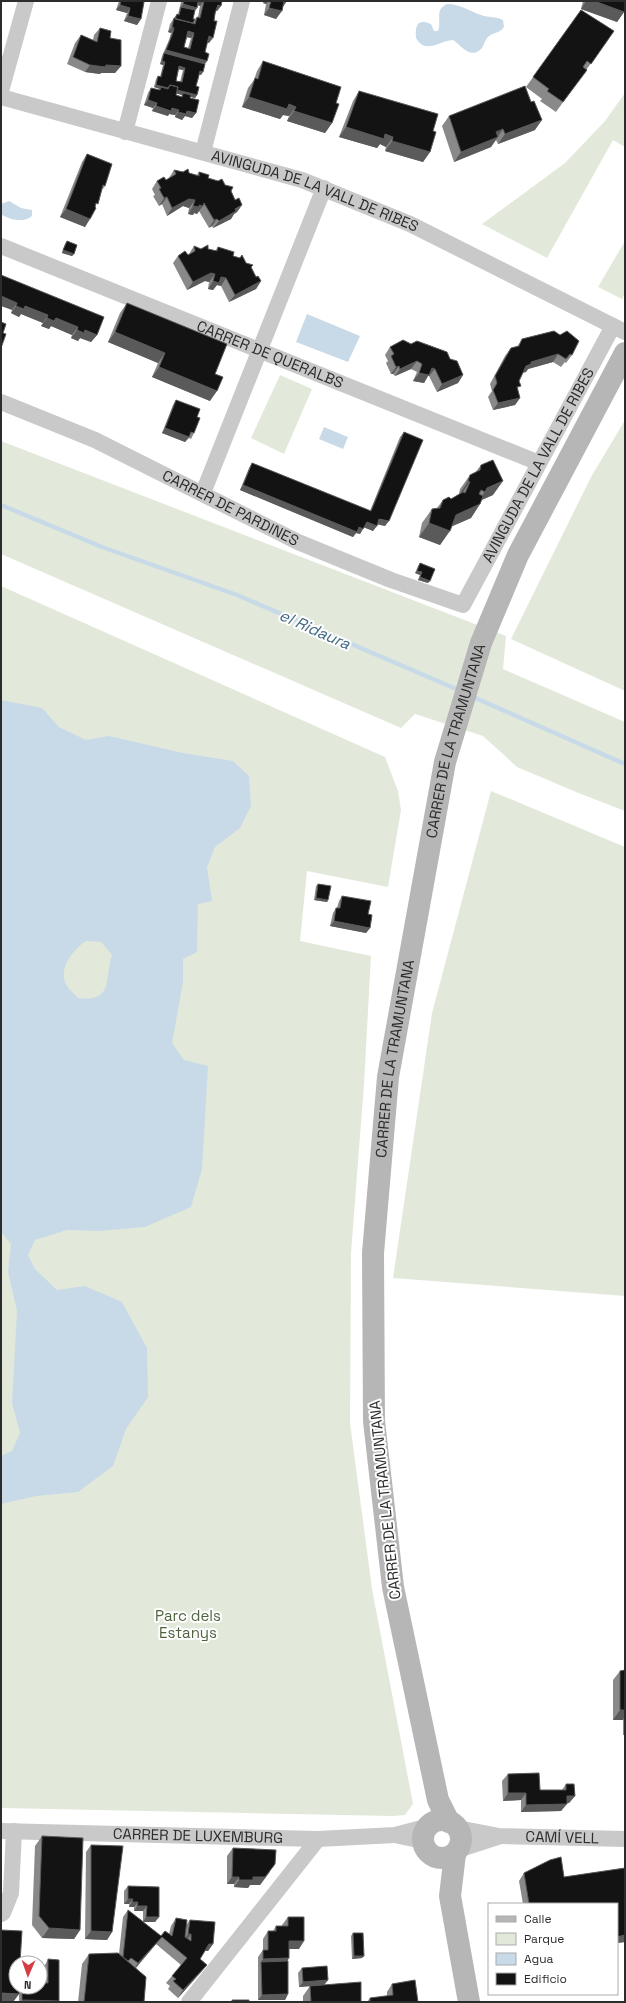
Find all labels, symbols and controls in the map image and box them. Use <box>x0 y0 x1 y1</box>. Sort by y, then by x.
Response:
street label: AVINGUDA DE LA VALL DE RIBES <box>209 145 422 236</box>
street label: CARRER DE QUERALBS <box>194 316 346 392</box>
street label: AVINGUDA DE LA VALL DE RIBES <box>478 364 598 566</box>
street label: CARRER DE PARDINES <box>159 465 302 550</box>
water label: el Ridaura <box>276 604 354 655</box>
street label: CARRER DE LA TRAMUNTANA <box>421 641 489 840</box>
street label: CARRER DE LA TRAMUNTANA <box>371 958 418 1159</box>
street label: CARRER DE LA TRAMUNTANA <box>365 1399 404 1601</box>
park label: Parc dels Estanys <box>155 1606 221 1642</box>
street label: CARRER DE LUXEMBURG <box>113 1824 283 1847</box>
street label: CAMÍ VELL <box>525 1827 599 1847</box>
legend <box>488 1903 618 1995</box>
text: Calle <box>524 1911 552 1927</box>
text: Parque <box>524 1931 564 1947</box>
text: Agua <box>524 1951 554 1967</box>
north arrow <box>8 1955 48 1995</box>
text: Edificio <box>524 1971 567 1987</box>
text: N <box>24 1978 32 1992</box>

